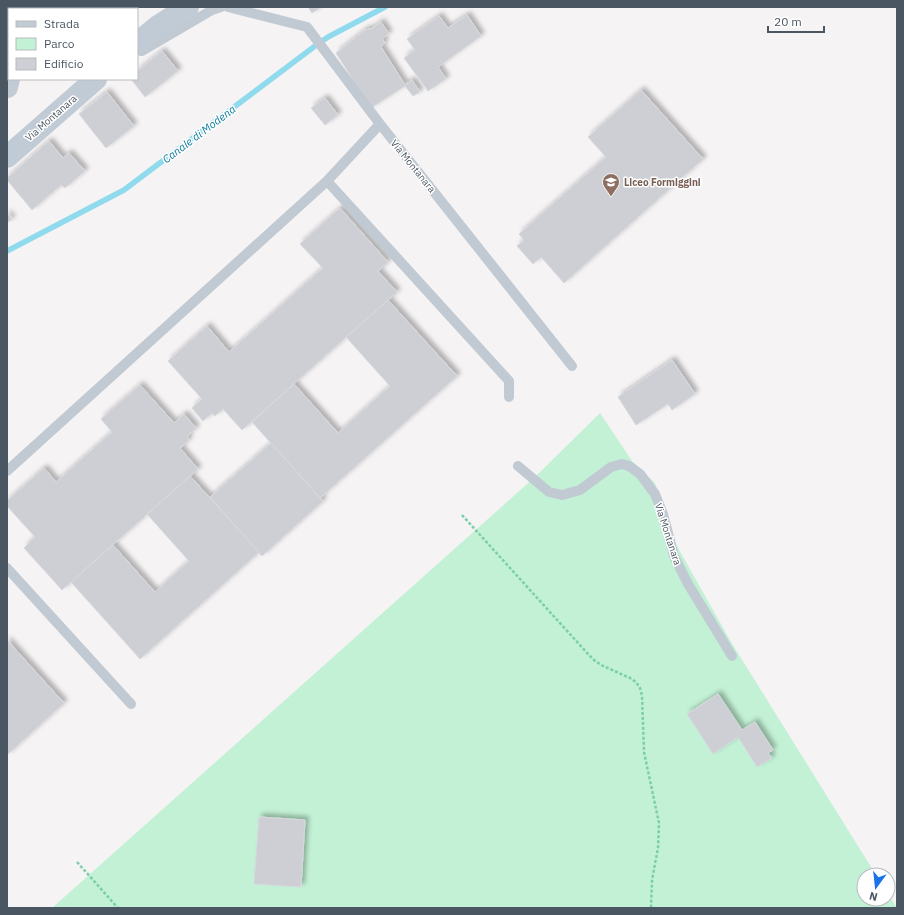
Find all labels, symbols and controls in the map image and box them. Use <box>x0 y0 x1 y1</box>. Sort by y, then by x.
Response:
legend <box>8 8 138 80</box>
scale bar <box>768 8 824 34</box>
text: 20 m <box>774 14 802 29</box>
text: Strada <box>44 16 80 31</box>
text: Parco <box>44 36 75 51</box>
text: Edificio <box>44 56 84 71</box>
street label: Via Montanara <box>22 91 80 144</box>
water label: Canale di Modena <box>160 102 238 166</box>
street label: Via Montanara <box>388 137 439 196</box>
school or university icon: Liceo Formiggini <box>601 172 621 197</box>
place label: Liceo Formiggini <box>624 176 701 189</box>
street label: Via Montanara <box>652 501 684 567</box>
north arrow <box>856 867 896 907</box>
text: N <box>868 889 879 904</box>

